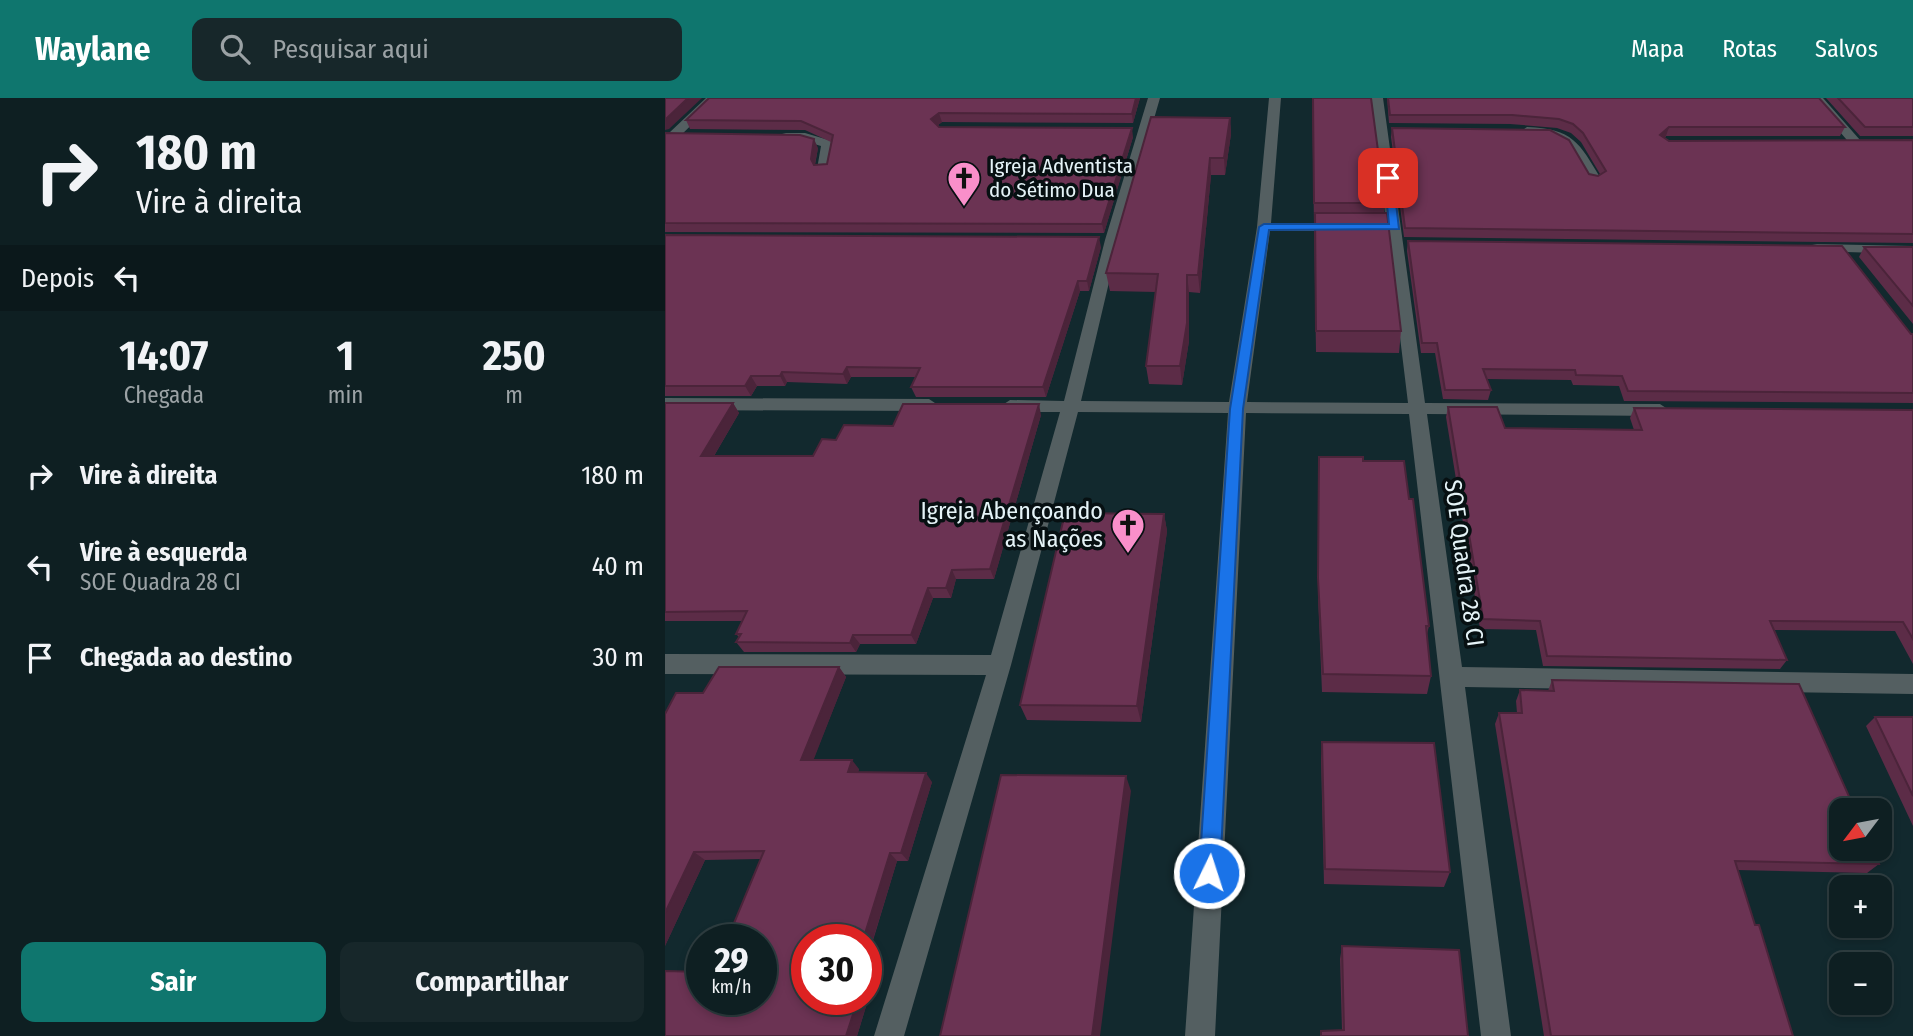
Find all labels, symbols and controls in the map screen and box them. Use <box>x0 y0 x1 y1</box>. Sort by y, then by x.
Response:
search box <box>192 18 682 81</box>
text: Waylane <box>35 29 150 69</box>
icon: search <box>216 30 254 68</box>
text: Pesquisar aqui <box>272 34 429 65</box>
text: Mapa <box>1631 35 1684 63</box>
text: Rotas <box>1722 35 1777 63</box>
text: Salvos <box>1815 35 1878 63</box>
text: 180 m <box>136 123 257 182</box>
icon: right <box>21 126 112 217</box>
pin <box>1358 148 1418 208</box>
place label: Igreja Adventista do Sétimo Dua <box>989 153 1133 203</box>
church icon: Igreja Adventista do Sétimo Dua <box>945 159 983 208</box>
icon: arrive <box>1369 159 1407 197</box>
text: Vire à direita <box>136 183 302 221</box>
icon: left <box>108 259 146 297</box>
text: Depois <box>21 263 94 294</box>
text: 14:07 <box>119 331 208 381</box>
text: 1 <box>337 331 354 381</box>
text: 250 <box>483 331 546 381</box>
text: Chegada <box>124 381 204 409</box>
text: min <box>328 381 363 409</box>
text: m <box>505 381 523 409</box>
icon: right <box>21 457 59 495</box>
text: Vire à direita <box>80 460 218 491</box>
text: 180 m <box>581 460 644 491</box>
street label: SOE Quadra 28 CI <box>1438 478 1490 648</box>
place label: Igreja Abençoando as Nações <box>920 497 1103 553</box>
church icon: Igreja Abençoando as Nações <box>1109 506 1147 555</box>
text: Vire à esquerda <box>80 537 247 568</box>
icon: left <box>21 548 59 586</box>
text: 40 m <box>592 551 644 582</box>
text: SOE Quadra 28 CI <box>80 568 241 596</box>
icon: arrive <box>21 639 59 677</box>
text: Chegada ao destino <box>80 642 292 673</box>
text: 30 m <box>593 642 644 673</box>
north arrow <box>1829 798 1892 861</box>
map controls <box>1829 798 1892 1015</box>
position arrow <box>1172 836 1246 910</box>
button: + <box>1829 875 1892 938</box>
speed limit sign: 30 <box>791 924 882 1015</box>
text: 29 <box>714 939 749 981</box>
button: Sair <box>21 942 326 1022</box>
button: Compartilhar <box>340 942 644 1022</box>
button: − <box>1829 952 1892 1015</box>
text: km/h <box>711 976 752 998</box>

